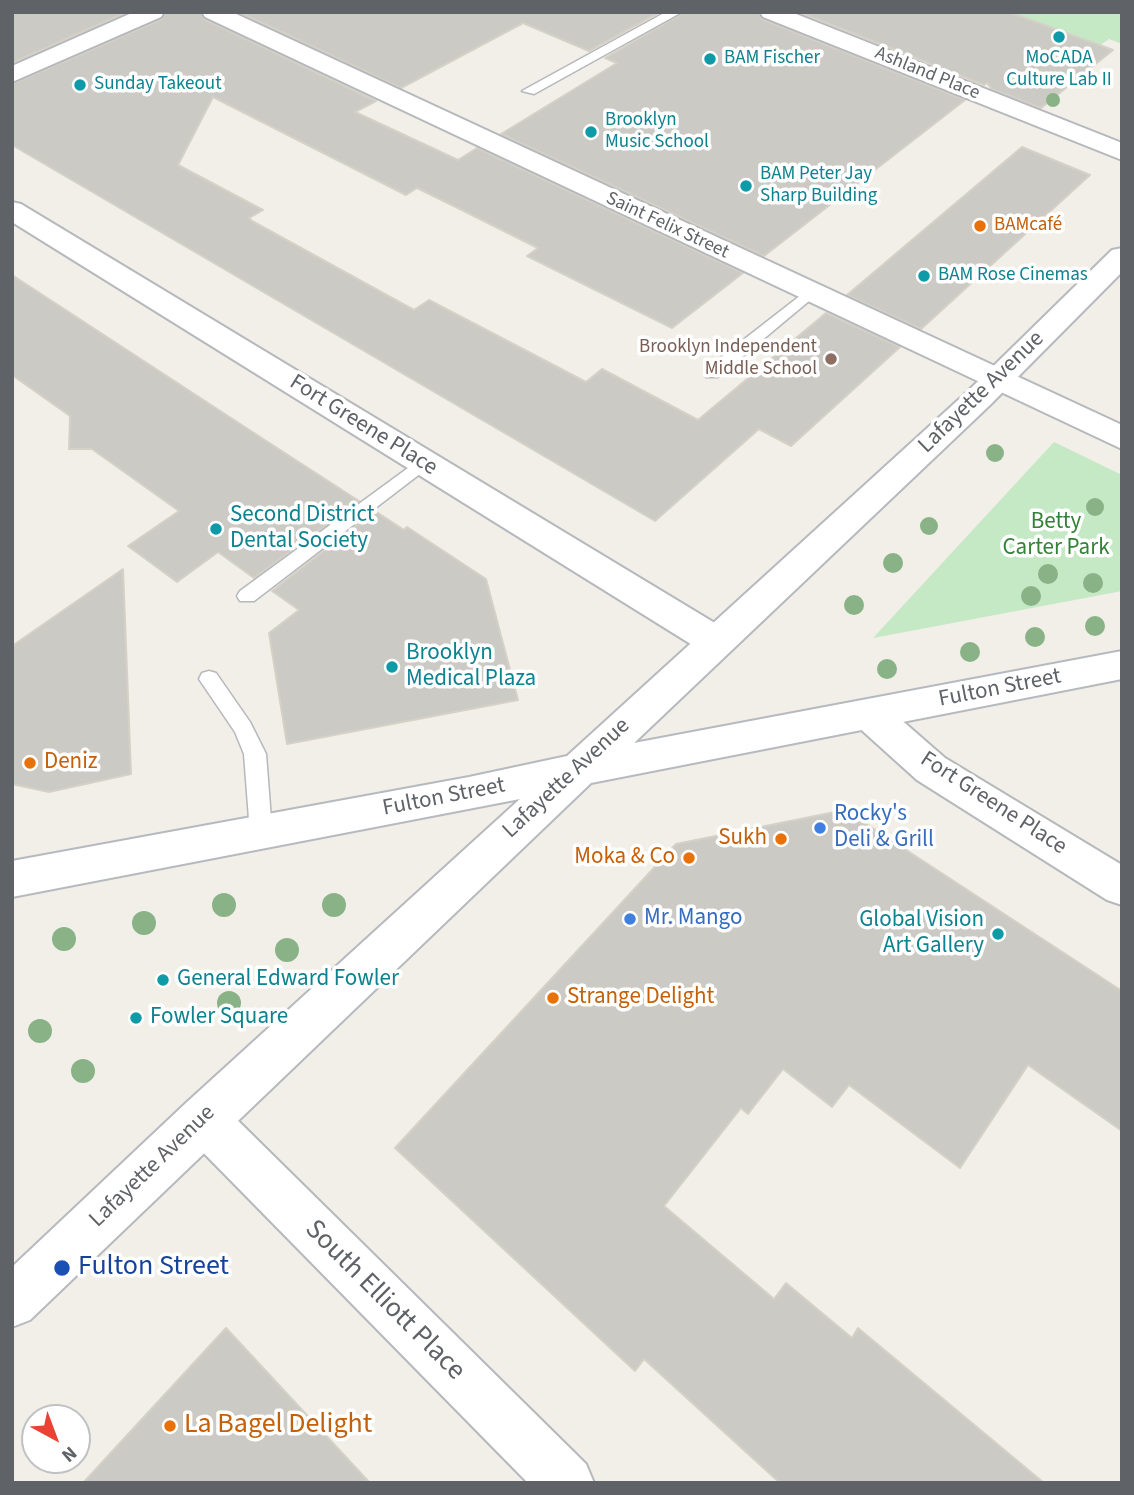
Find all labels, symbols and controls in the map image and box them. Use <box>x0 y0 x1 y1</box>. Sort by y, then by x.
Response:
marker: MoCADA Culture Lab II <box>1051 29 1067 45</box>
street label: Ashland Place <box>871 43 983 105</box>
place label: BAM Fischer <box>724 48 820 70</box>
place label: MoCADA Culture Lab II <box>1006 48 1112 92</box>
marker: BAM Fischer <box>702 51 718 67</box>
place label: Sunday Takeout <box>94 74 222 96</box>
marker: Sunday Takeout <box>72 77 88 93</box>
place label: Brooklyn Music School <box>605 110 709 154</box>
marker: Brooklyn Music School <box>583 124 599 140</box>
place label: BAM Peter Jay Sharp Building <box>760 164 877 208</box>
marker: BAM Peter Jay Sharp Building <box>738 178 754 194</box>
street label: Saint Felix Street <box>602 188 732 264</box>
place label: BAMcafé <box>994 215 1062 237</box>
marker: BAMcafé <box>972 218 988 234</box>
place label: BAM Rose Cinemas <box>938 265 1088 287</box>
marker: BAM Rose Cinemas <box>916 268 932 284</box>
street label: Lafayette Avenue <box>913 326 1051 460</box>
place label: Brooklyn Independent Middle School <box>639 337 817 381</box>
marker: Brooklyn Independent Middle School <box>823 351 839 367</box>
street label: Fort Greene Place <box>284 369 442 483</box>
place label: Second District Dental Society <box>230 502 375 556</box>
park label: Betty Carter Park <box>1002 509 1110 563</box>
marker: Second District Dental Society <box>208 521 224 537</box>
place label: Brooklyn Medical Plaza <box>406 640 536 694</box>
marker: Brooklyn Medical Plaza <box>384 659 400 675</box>
street label: Fulton Street <box>936 664 1064 714</box>
street label: Lafayette Avenue <box>498 713 636 845</box>
street label: Fort Greene Place <box>915 746 1071 862</box>
place label: Deniz <box>44 749 98 777</box>
marker: Deniz <box>22 755 38 771</box>
street label: Fulton Street <box>380 773 508 823</box>
place label: Rocky's Deli & Grill <box>834 801 934 855</box>
marker: Rocky's Deli & Grill <box>812 820 828 836</box>
place label: Sukh <box>718 825 767 853</box>
marker: Sukh <box>773 831 789 847</box>
place label: Moka & Co <box>574 844 675 872</box>
marker: Moka & Co <box>681 850 697 866</box>
place label: Mr. Mango <box>644 905 742 933</box>
place label: Global Vision Art Gallery <box>859 907 984 961</box>
marker: Mr. Mango <box>622 911 638 927</box>
marker: Global Vision Art Gallery <box>990 926 1006 942</box>
place label: General Edward Fowler <box>177 966 399 994</box>
marker: General Edward Fowler <box>155 972 171 988</box>
place label: Strange Delight <box>567 984 714 1012</box>
marker: Strange Delight <box>545 990 561 1006</box>
place label: Fowler Square <box>150 1004 288 1032</box>
marker: Fowler Square <box>128 1010 144 1026</box>
street label: Lafayette Avenue <box>84 1100 222 1234</box>
street label: South Elliott Place <box>297 1214 471 1388</box>
place label: Fulton Street <box>78 1251 229 1285</box>
marker: Fulton Street <box>52 1258 72 1278</box>
north arrow <box>21 1404 91 1474</box>
place label: La Bagel Delight <box>184 1409 372 1443</box>
marker: La Bagel Delight <box>162 1418 178 1434</box>
text: N <box>55 1439 82 1468</box>

